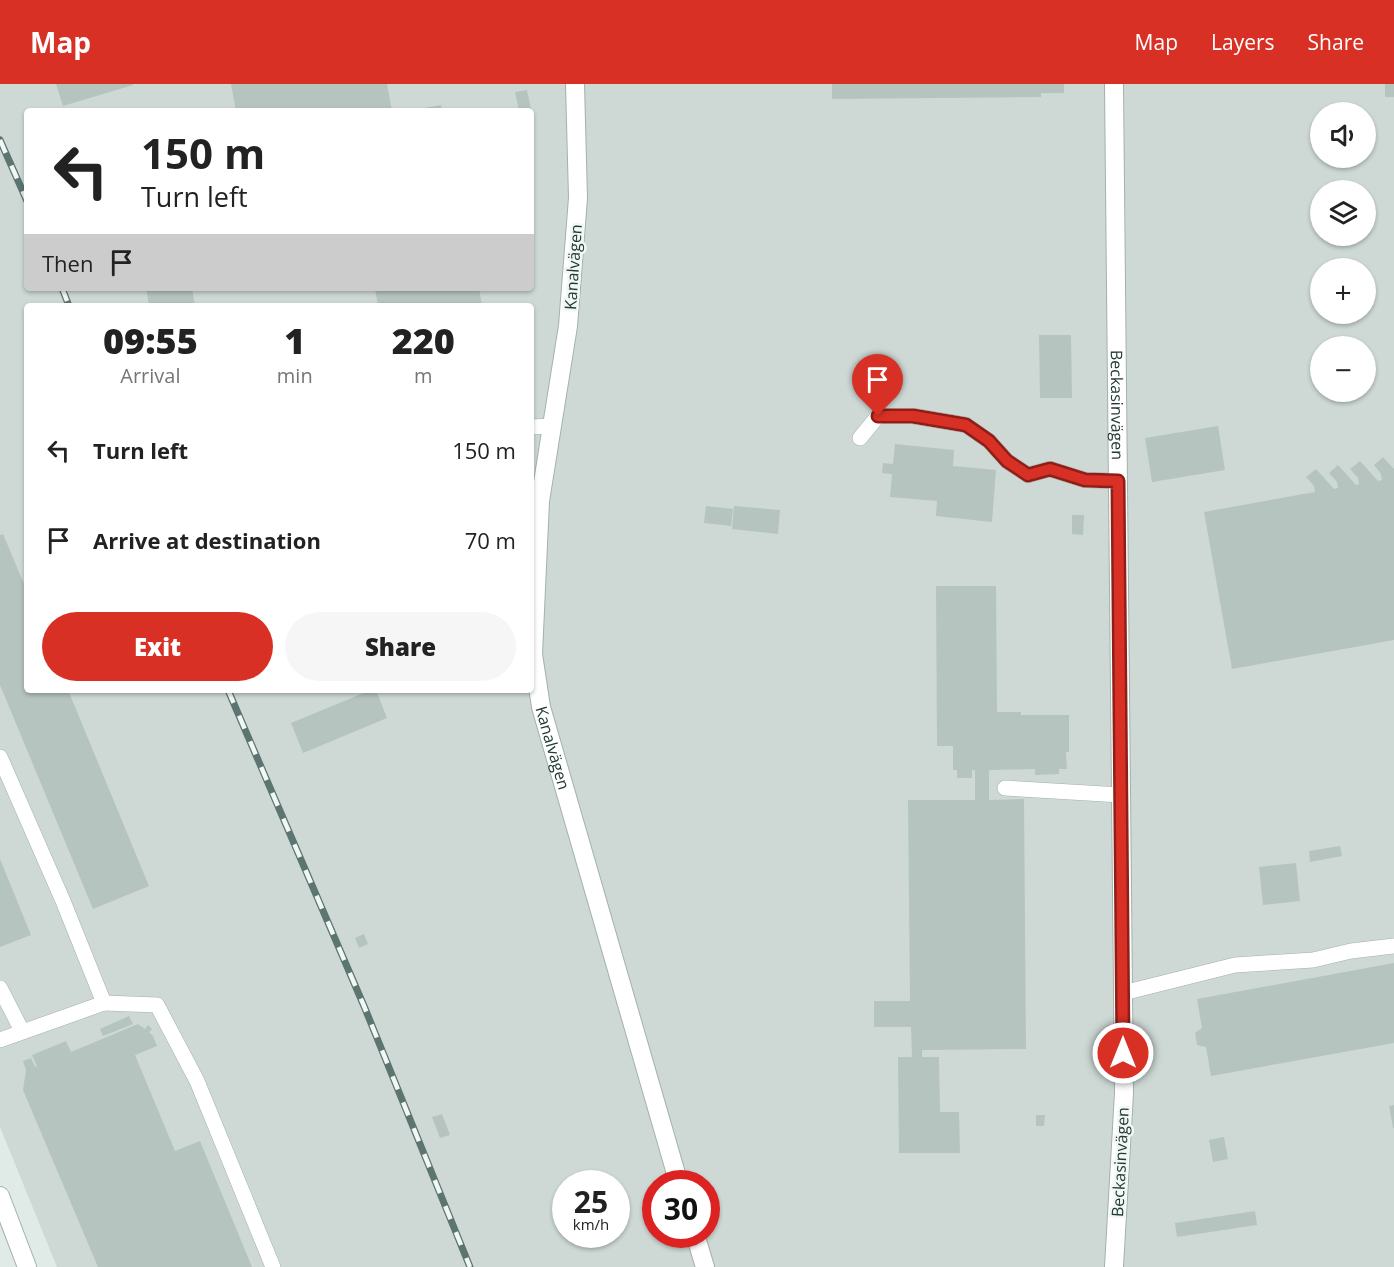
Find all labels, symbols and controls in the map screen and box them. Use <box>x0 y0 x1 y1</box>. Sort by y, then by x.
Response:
text: Map <box>30 23 91 61</box>
text: Map <box>1135 28 1178 56</box>
text: Layers <box>1211 28 1275 56</box>
text: Share <box>1308 28 1364 56</box>
map controls <box>1310 102 1376 402</box>
button: sound <box>1310 102 1376 168</box>
text: 150 m <box>141 124 265 181</box>
icon: left <box>42 132 120 210</box>
text: Turn left <box>141 178 248 215</box>
button: layers <box>1310 180 1376 246</box>
street label: Kanalvägen <box>559 223 587 311</box>
icon: arrive <box>105 246 138 279</box>
text: Then <box>42 248 93 278</box>
button: + <box>1310 258 1376 324</box>
text: 09:55 <box>103 316 198 365</box>
text: 1 <box>284 316 305 365</box>
text: 220 <box>392 316 455 365</box>
button: − <box>1310 336 1376 402</box>
street label: Beckasinvägen <box>1106 350 1129 460</box>
pin <box>852 354 903 416</box>
text: Arrival <box>120 362 181 389</box>
text: min <box>277 362 313 389</box>
text: m <box>414 362 433 389</box>
icon: arrive <box>861 363 894 396</box>
icon: left <box>42 434 75 467</box>
text: Turn left <box>93 435 188 465</box>
text: 150 m <box>452 435 516 465</box>
icon: arrive <box>42 524 75 557</box>
text: Arrive at destination <box>93 525 321 555</box>
text: 70 m <box>465 525 516 555</box>
button: Exit <box>42 612 273 681</box>
button: Share <box>285 612 516 681</box>
street label: Kanalvägen <box>530 704 575 792</box>
position arrow <box>1091 1021 1155 1085</box>
street label: Beckasinvägen <box>1106 1106 1134 1218</box>
speed limit sign: 30 <box>642 1170 720 1248</box>
text: 25 <box>574 1181 608 1222</box>
text: km/h <box>573 1214 609 1234</box>

